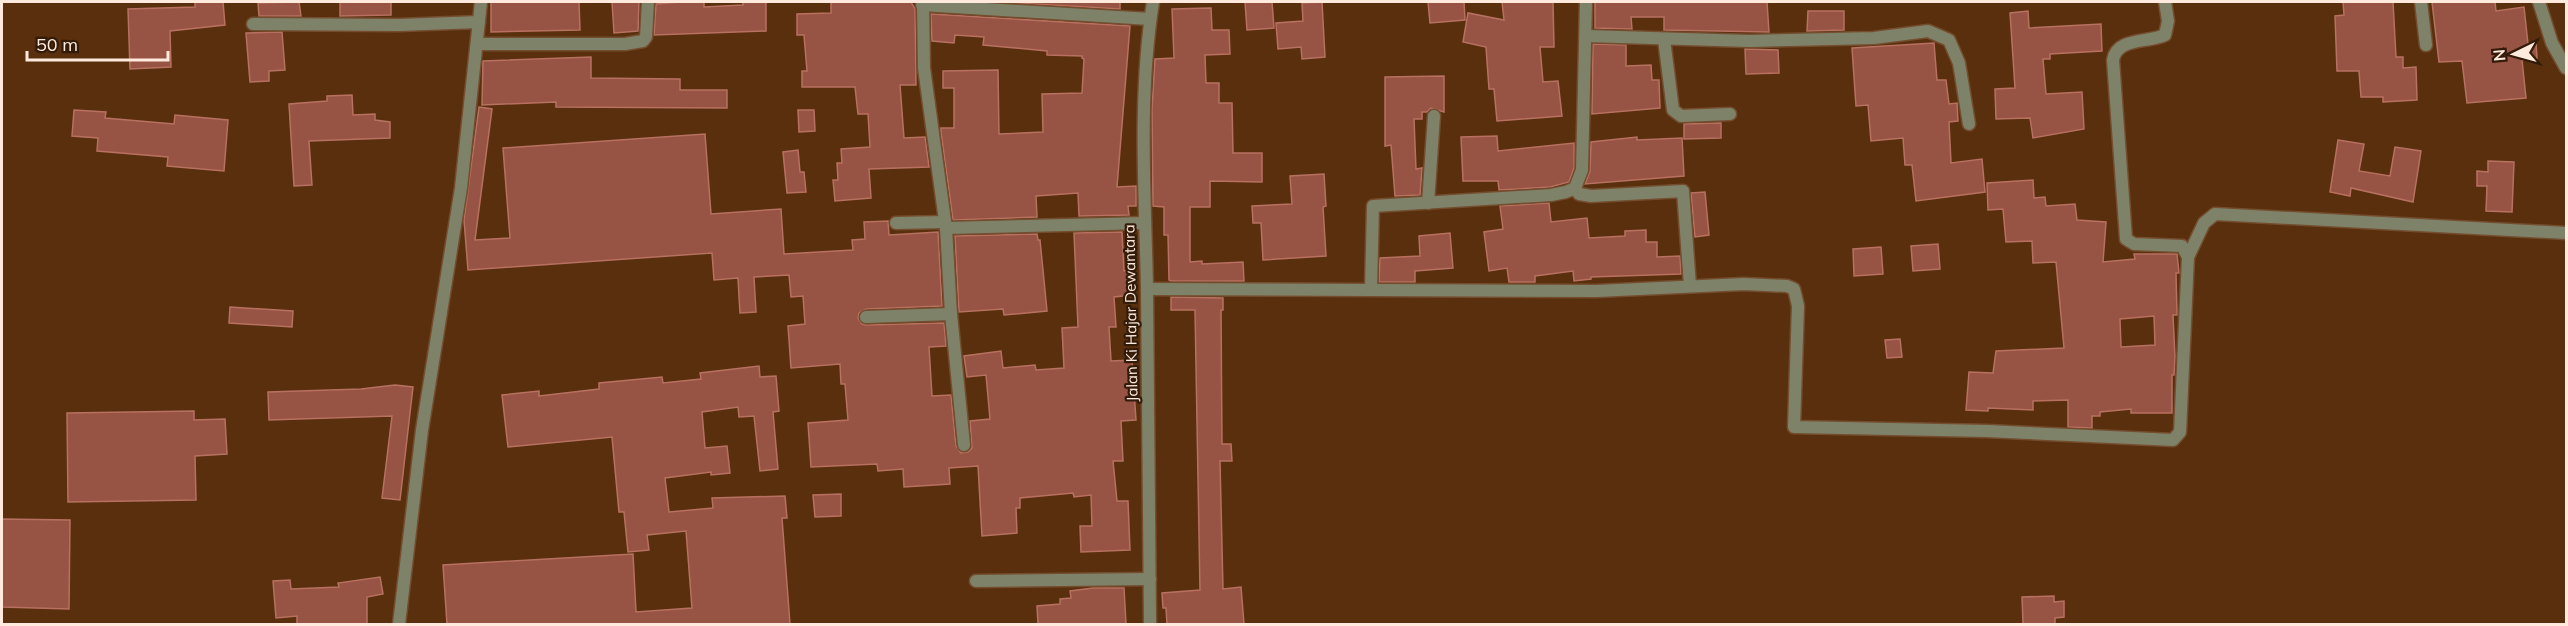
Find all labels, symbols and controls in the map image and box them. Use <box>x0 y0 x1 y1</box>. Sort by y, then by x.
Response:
scale bar <box>27 24 168 62</box>
north arrow <box>2484 24 2544 84</box>
text: 50 m <box>36 33 78 56</box>
text: N <box>2489 48 2510 62</box>
street label: Jalan Ki Hajar Dewantara <box>1119 224 1142 402</box>

